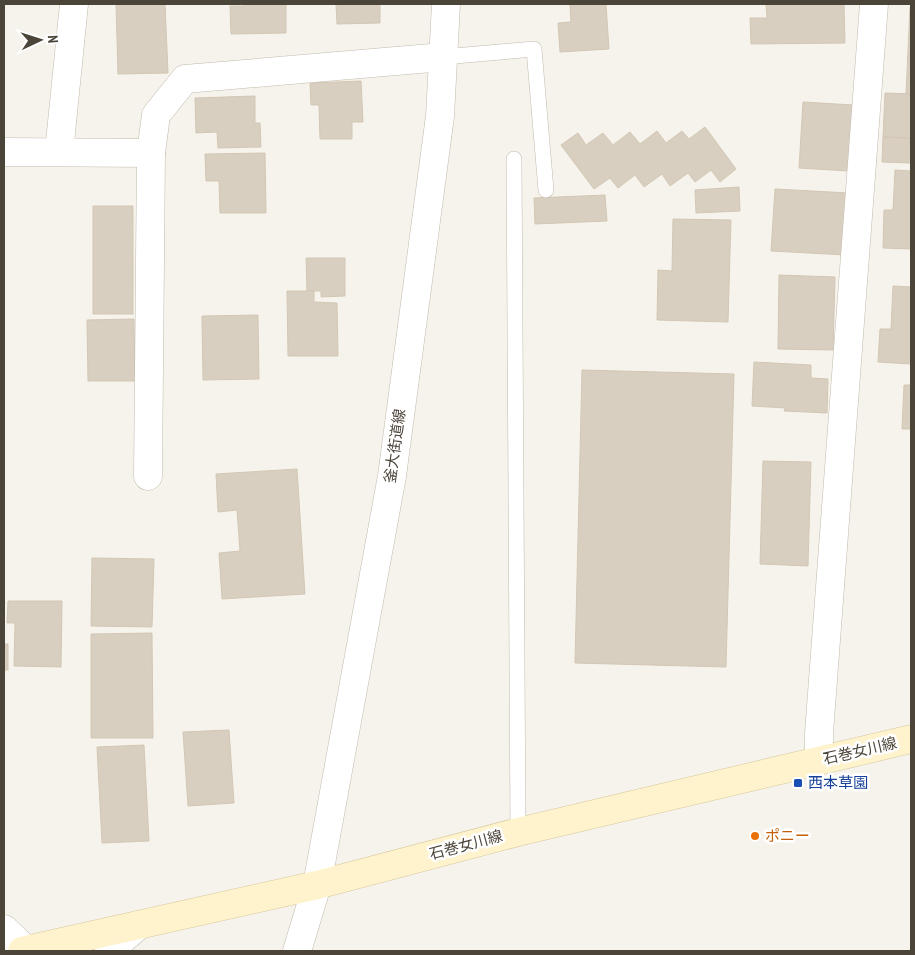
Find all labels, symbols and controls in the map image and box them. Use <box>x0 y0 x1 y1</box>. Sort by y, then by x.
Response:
north arrow <box>15 15 65 65</box>
text: N <box>44 35 62 43</box>
street label: 釜大街道線 <box>380 407 409 484</box>
street label: 石巻女川線 <box>821 733 899 768</box>
place label: 西本草園 <box>808 773 868 792</box>
marker: 西本草園 <box>792 777 804 789</box>
street label: 石巻女川線 <box>427 826 505 863</box>
place label: ポニー <box>765 826 810 845</box>
marker: ポニー <box>749 830 761 842</box>

